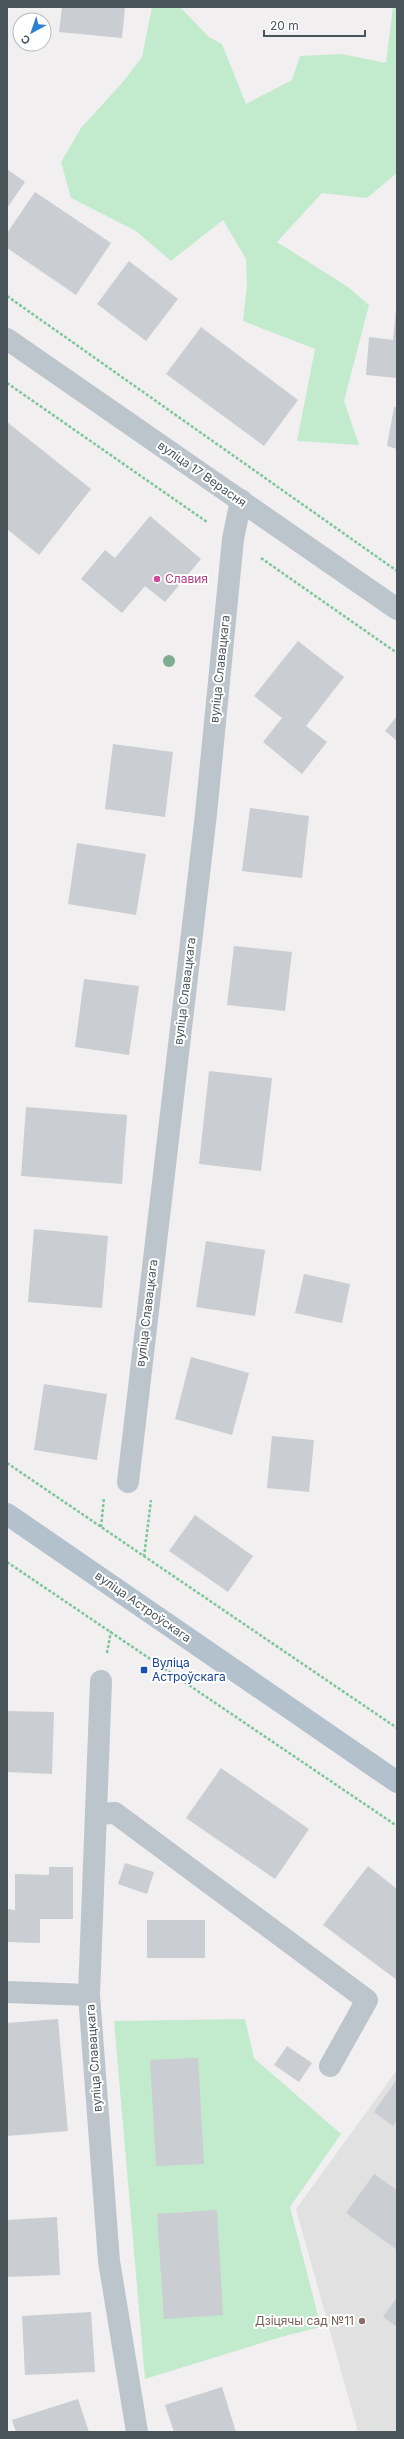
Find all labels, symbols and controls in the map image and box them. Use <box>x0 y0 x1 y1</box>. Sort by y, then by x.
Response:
north arrow <box>12 12 52 52</box>
scale bar <box>264 12 365 38</box>
text: 20 m <box>270 18 299 33</box>
text: С <box>18 32 33 48</box>
street label: вуліца 17 Верасня <box>155 437 249 510</box>
place label: Славия <box>165 571 208 586</box>
marker: Славия <box>152 574 162 584</box>
street label: вуліца Славацкага <box>206 614 233 724</box>
street label: вуліца Славацкага <box>170 936 199 1046</box>
street label: вуліца Славацкага <box>132 1258 161 1368</box>
street label: вуліца Астроўскага <box>92 1568 194 1645</box>
place label: Вуліца Астроўскага <box>152 1655 226 1684</box>
marker: Вуліца Астроўскага <box>139 1665 149 1675</box>
street label: вуліца Славацкага <box>82 2003 105 2113</box>
place label: Дзіцячы сад №11 <box>255 2313 354 2328</box>
marker: Дзіцячы сад №11 <box>357 2316 367 2326</box>

